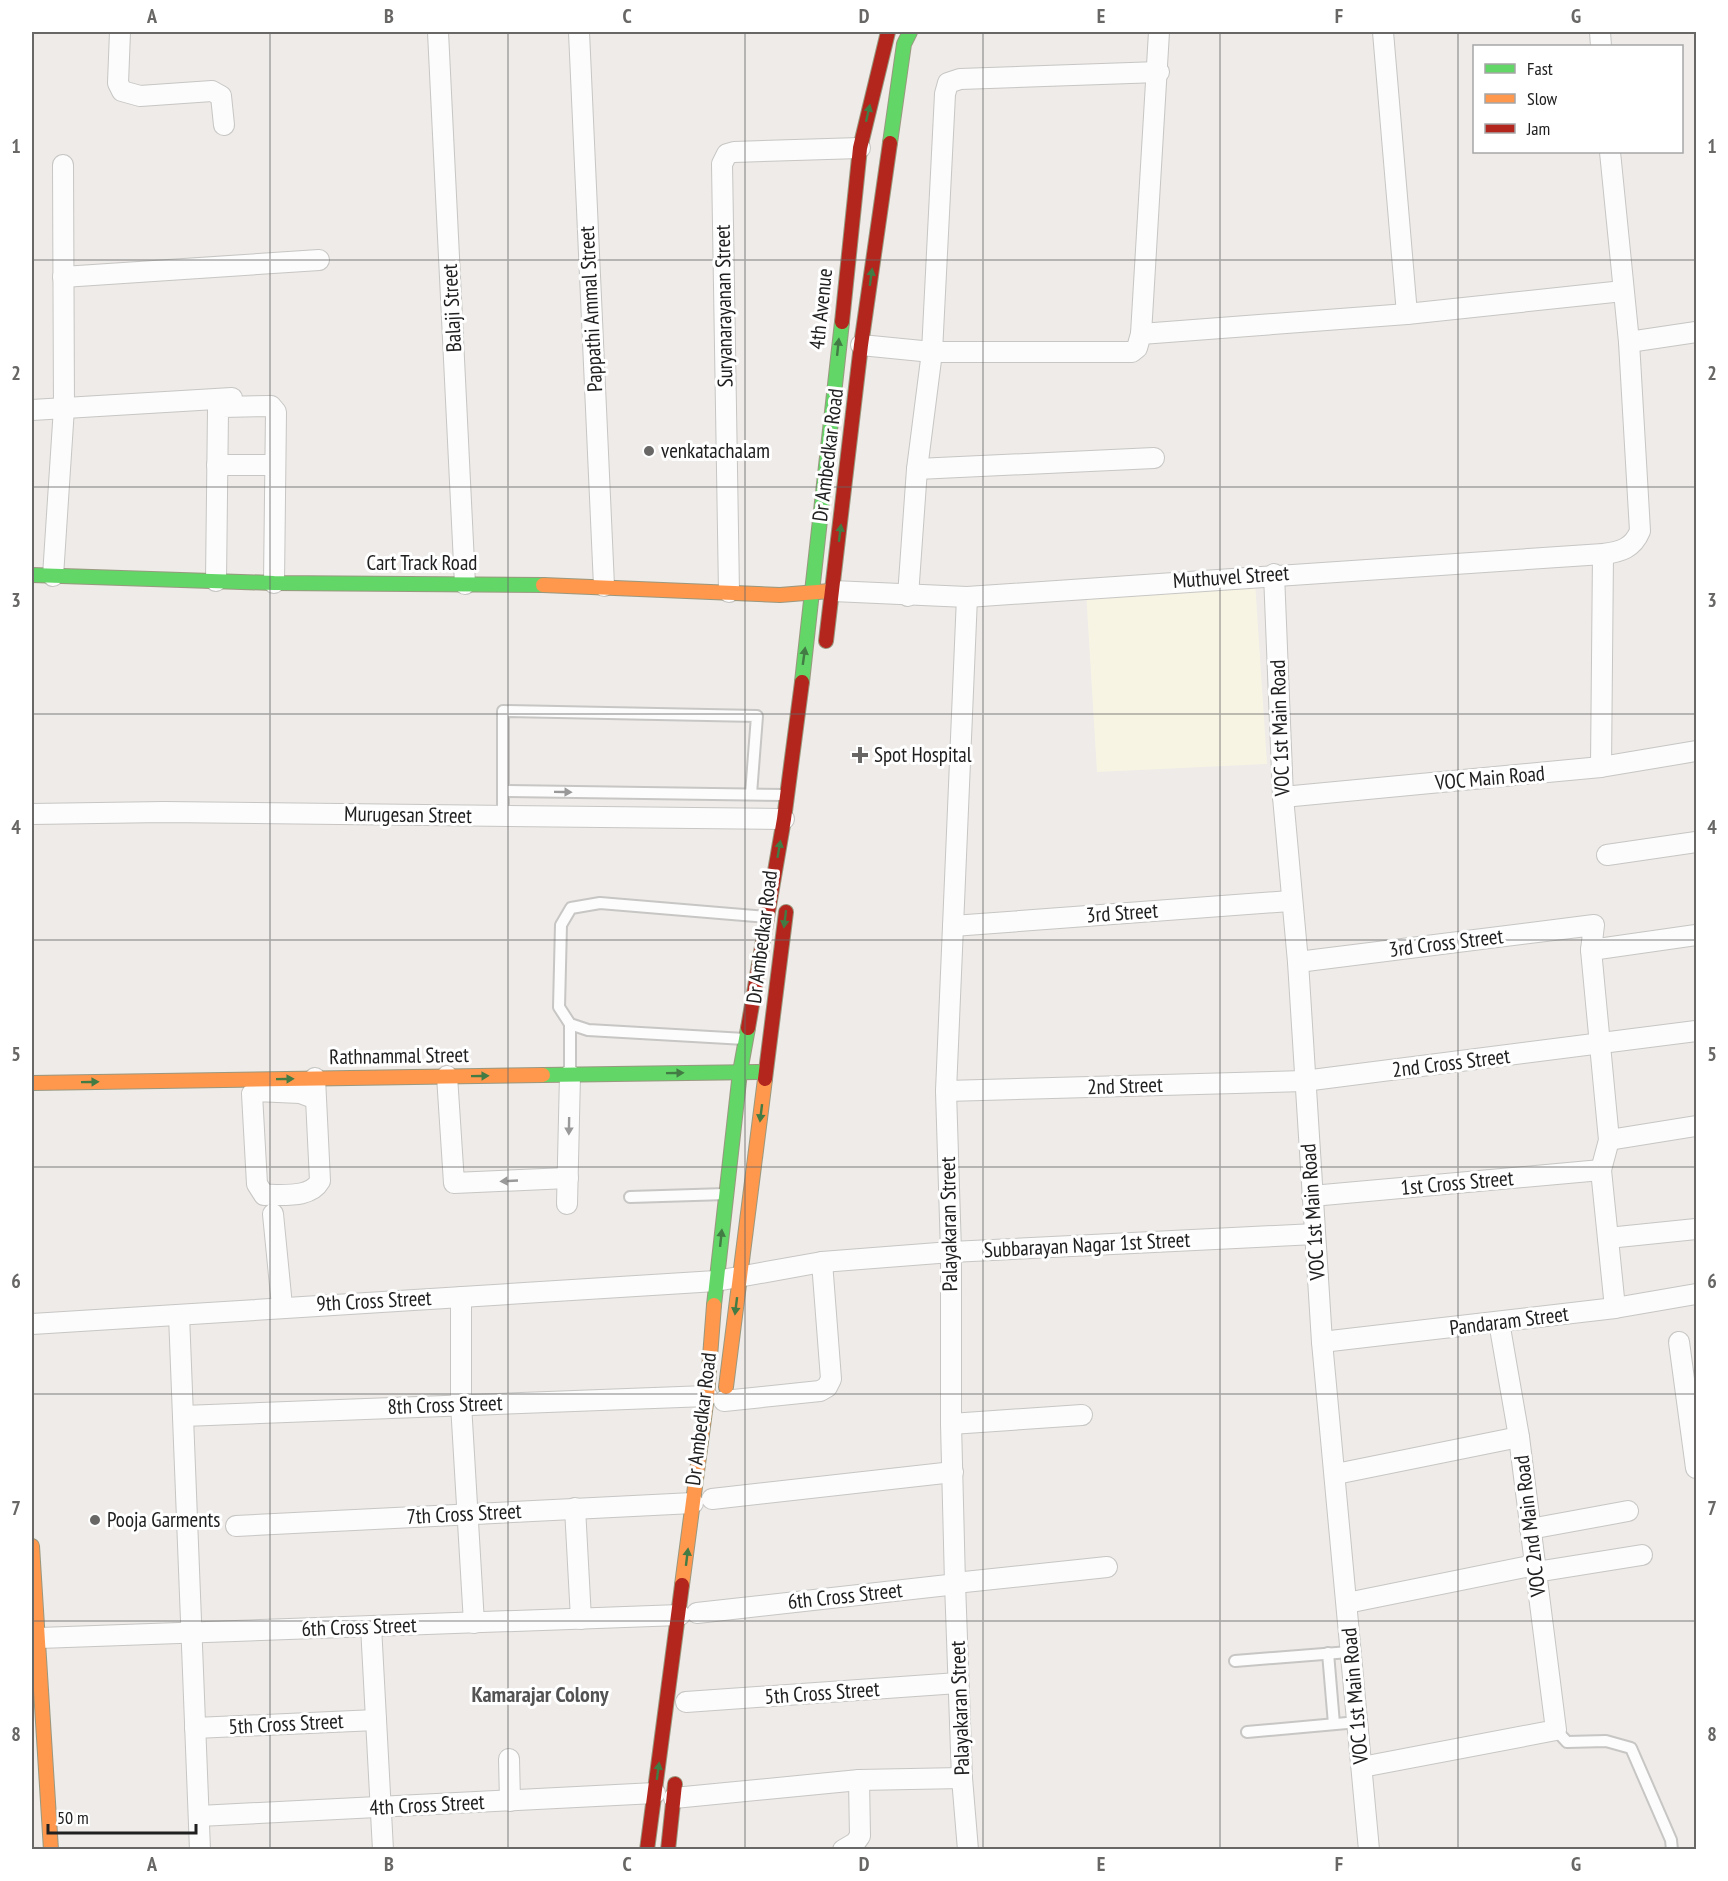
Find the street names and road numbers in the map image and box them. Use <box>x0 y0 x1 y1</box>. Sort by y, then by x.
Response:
street label: Suryanarayanan Street <box>709 224 738 388</box>
street label: Pappathi Ammal Street <box>573 225 608 393</box>
street label: Balaji Street <box>436 263 467 353</box>
street label: 4th Avenue <box>803 267 838 351</box>
street label: Dr Ambedkar Road <box>806 387 849 523</box>
street label: Cart Track Road <box>367 549 477 576</box>
street label: Muthuvel Street <box>1172 559 1290 594</box>
street label: VOC 1st Main Road <box>1264 659 1295 798</box>
street label: VOC Main Road <box>1433 759 1546 796</box>
street label: Murugesan Street <box>344 800 472 829</box>
street label: Dr Ambedkar Road <box>740 869 783 1005</box>
street label: 3rd Street <box>1085 896 1159 928</box>
street label: 3rd Cross Street <box>1387 922 1505 963</box>
street label: Rathnammal Street <box>329 1041 469 1070</box>
street label: 2nd Cross Street <box>1390 1042 1512 1083</box>
street label: 2nd Street <box>1087 1071 1163 1100</box>
street label: VOC 1st Main Road <box>1294 1143 1331 1282</box>
street label: Palayakaran Street <box>934 1156 963 1292</box>
street label: 1st Cross Street <box>1399 1164 1515 1201</box>
street label: Subbarayan Nagar 1st Street <box>983 1226 1191 1263</box>
street label: 9th Cross Street <box>316 1284 432 1317</box>
street label: Pandaram Street <box>1448 1300 1570 1341</box>
street label: Dr Ambedkar Road <box>679 1351 722 1487</box>
street label: 8th Cross Street <box>387 1389 503 1420</box>
street label: VOC 2nd Main Road <box>1507 1454 1552 1599</box>
street label: 7th Cross Street <box>406 1497 522 1530</box>
street label: 6th Cross Street <box>786 1576 904 1615</box>
street label: 6th Cross Street <box>301 1611 417 1642</box>
street label: VOC 1st Main Road <box>1335 1627 1374 1766</box>
street label: Palayakaran Street <box>944 1640 975 1776</box>
street label: 5th Cross Street <box>764 1675 881 1710</box>
street label: 5th Cross Street <box>228 1707 344 1740</box>
street label: 4th Cross Street <box>369 1788 485 1821</box>

